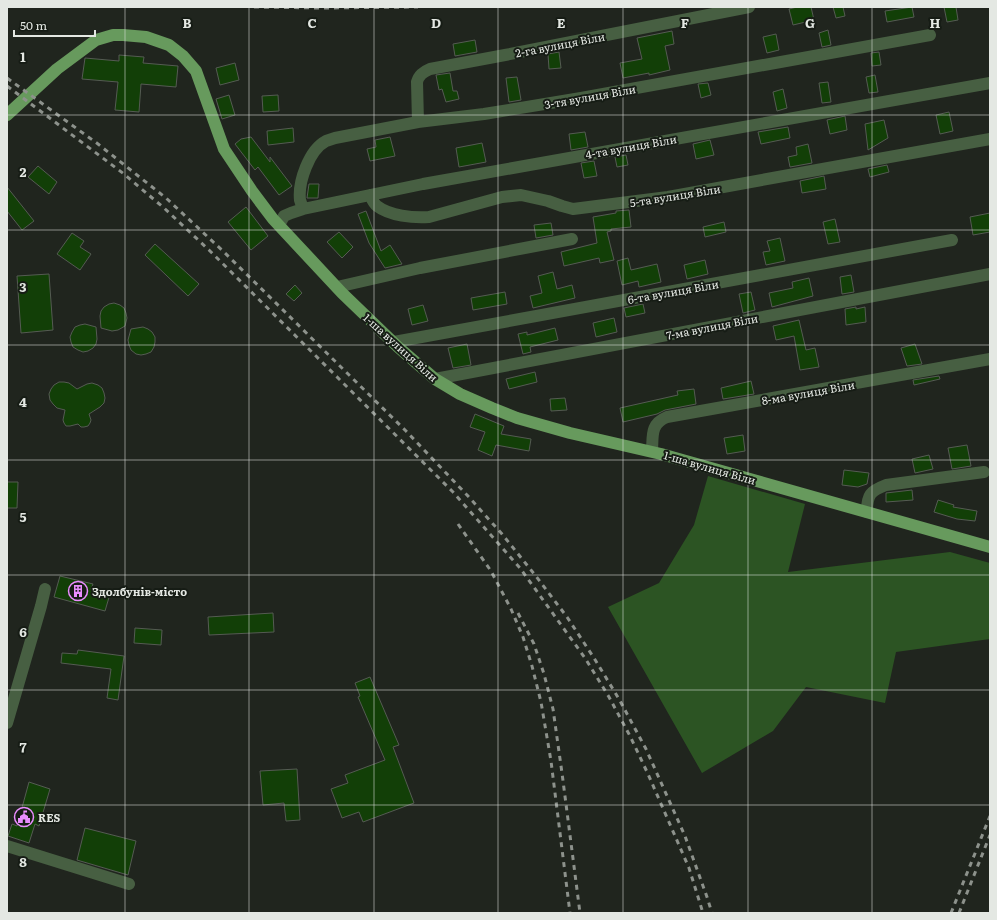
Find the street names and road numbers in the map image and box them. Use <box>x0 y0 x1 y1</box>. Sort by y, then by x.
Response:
street label: 2-га вулиця Віли <box>514 27 606 61</box>
street label: 3-тя вулиця Віли <box>543 80 637 112</box>
street label: 4-та вулиця Віли <box>584 130 678 162</box>
street label: 5-та вулиця Віли <box>628 180 722 210</box>
street label: 6-та вулиця Віли <box>626 275 720 307</box>
street label: 1-ша вулиця Віли <box>360 309 442 385</box>
street label: 7-ма вулиця Віли <box>665 309 759 343</box>
street label: 8-ма вулиця Віли <box>760 376 856 408</box>
street label: 1-ша вулиця Віли <box>662 446 758 488</box>

